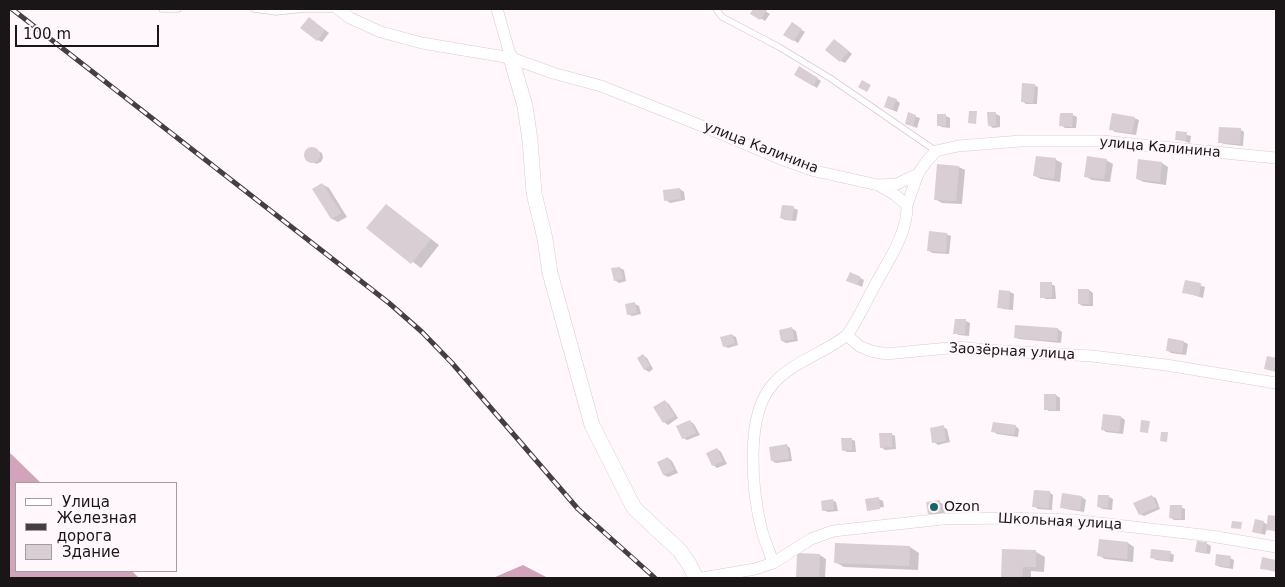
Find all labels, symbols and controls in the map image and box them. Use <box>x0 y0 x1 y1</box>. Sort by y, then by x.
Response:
scale bar <box>18 15 161 47</box>
text: 100 m <box>23 25 71 43</box>
street label: улица Калинина <box>701 118 821 178</box>
street label: улица Калинина <box>1099 134 1221 162</box>
street label: Заозёрная улица <box>949 340 1075 364</box>
legend <box>15 482 178 572</box>
text: Улица <box>62 493 110 511</box>
place label: Ozon <box>944 499 980 515</box>
marker: Ozon <box>928 501 940 513</box>
text: Железная дорога <box>57 509 137 545</box>
street label: Школьная улица <box>998 510 1122 534</box>
text: Здание <box>62 543 120 561</box>

